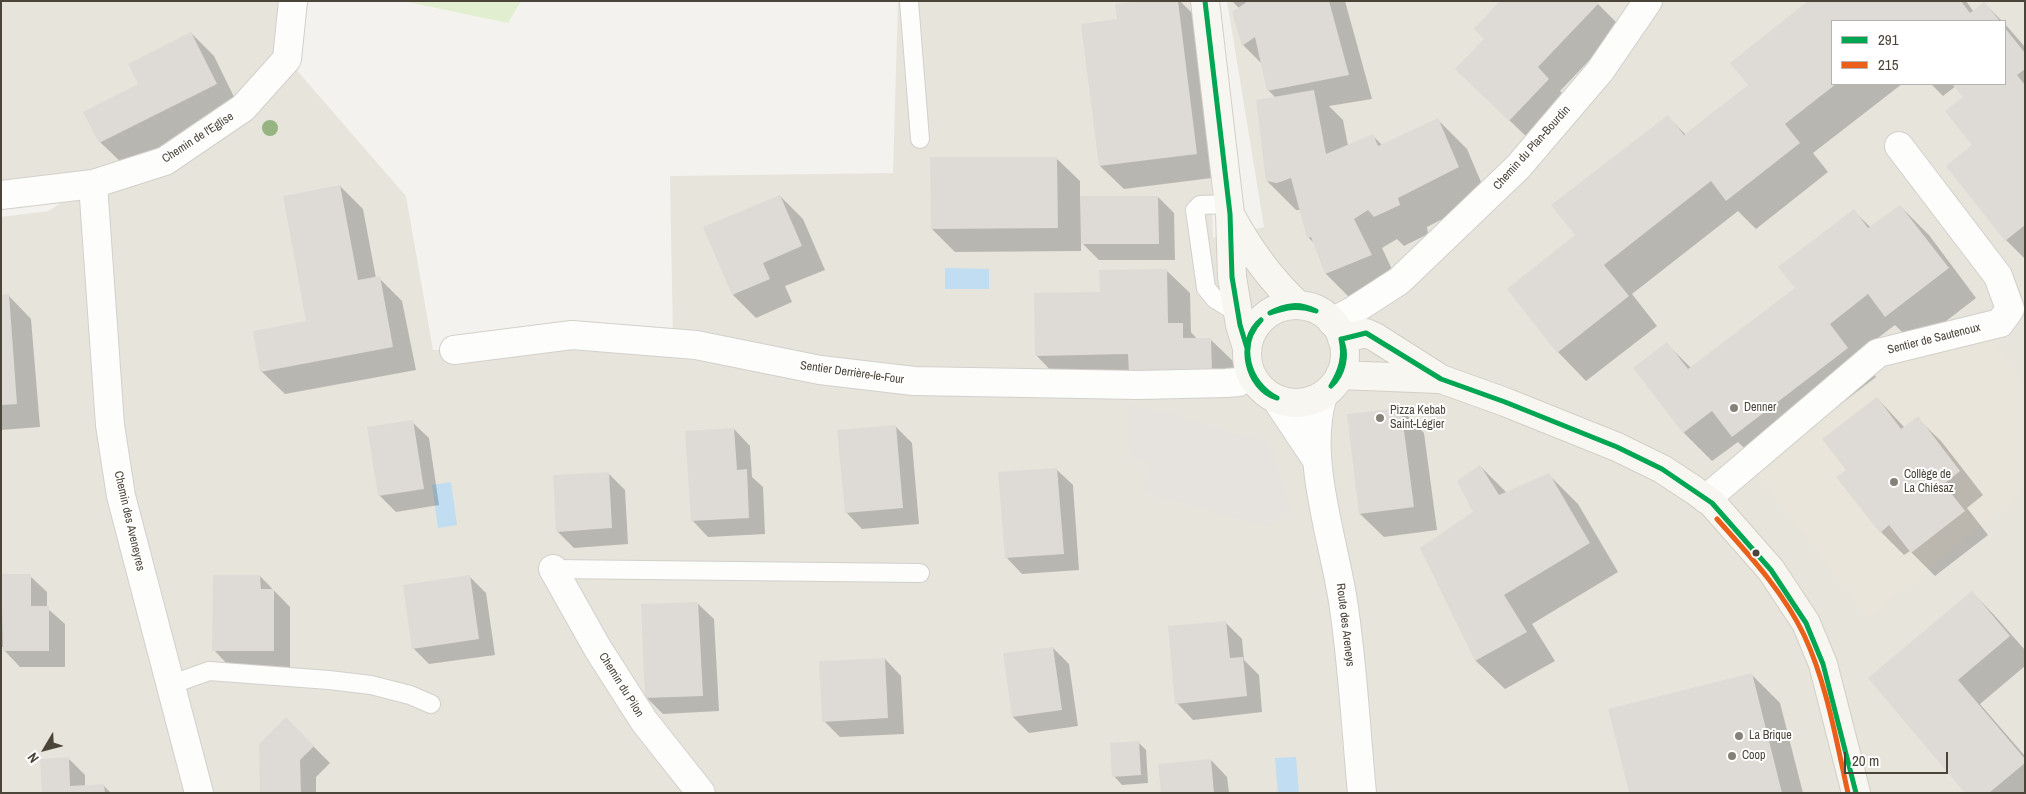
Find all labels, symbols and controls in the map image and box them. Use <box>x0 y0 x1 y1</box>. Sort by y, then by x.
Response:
legend <box>1831 20 2006 85</box>
text: 291 <box>1878 29 1899 50</box>
text: 215 <box>1878 54 1899 75</box>
street label: Chemin du Plan-Bourdin <box>1490 103 1574 193</box>
street label: Chemin de l'Eglise <box>160 110 236 166</box>
street label: Sentier de Sautenoux <box>1886 320 1982 358</box>
street label: Sentier Derrière-le-Four <box>799 359 905 387</box>
place label: Denner <box>1744 401 1776 415</box>
marker: Denner <box>1728 402 1740 414</box>
place label: Pizza Kebab Saint-Légier <box>1390 404 1446 432</box>
marker: Pizza Kebab Saint-Légier <box>1374 412 1386 424</box>
place label: Collège de La Chiésaz <box>1904 468 1954 496</box>
street label: Chemin des Aveneyres <box>110 470 148 572</box>
marker: Collège de La Chiésaz <box>1888 476 1900 488</box>
unlabelled marker <box>1751 548 1761 558</box>
street label: Route des Areneys <box>1333 583 1357 667</box>
street label: Chemin du Pilon <box>595 650 647 720</box>
north arrow <box>20 724 70 774</box>
place label: La Brique <box>1749 729 1792 743</box>
marker: La Brique <box>1733 730 1745 742</box>
scale bar <box>1846 742 1950 774</box>
text: N <box>23 749 43 767</box>
place label: Coop <box>1742 749 1766 763</box>
marker: Coop <box>1726 750 1738 762</box>
text: 20 m <box>1852 750 1879 771</box>

